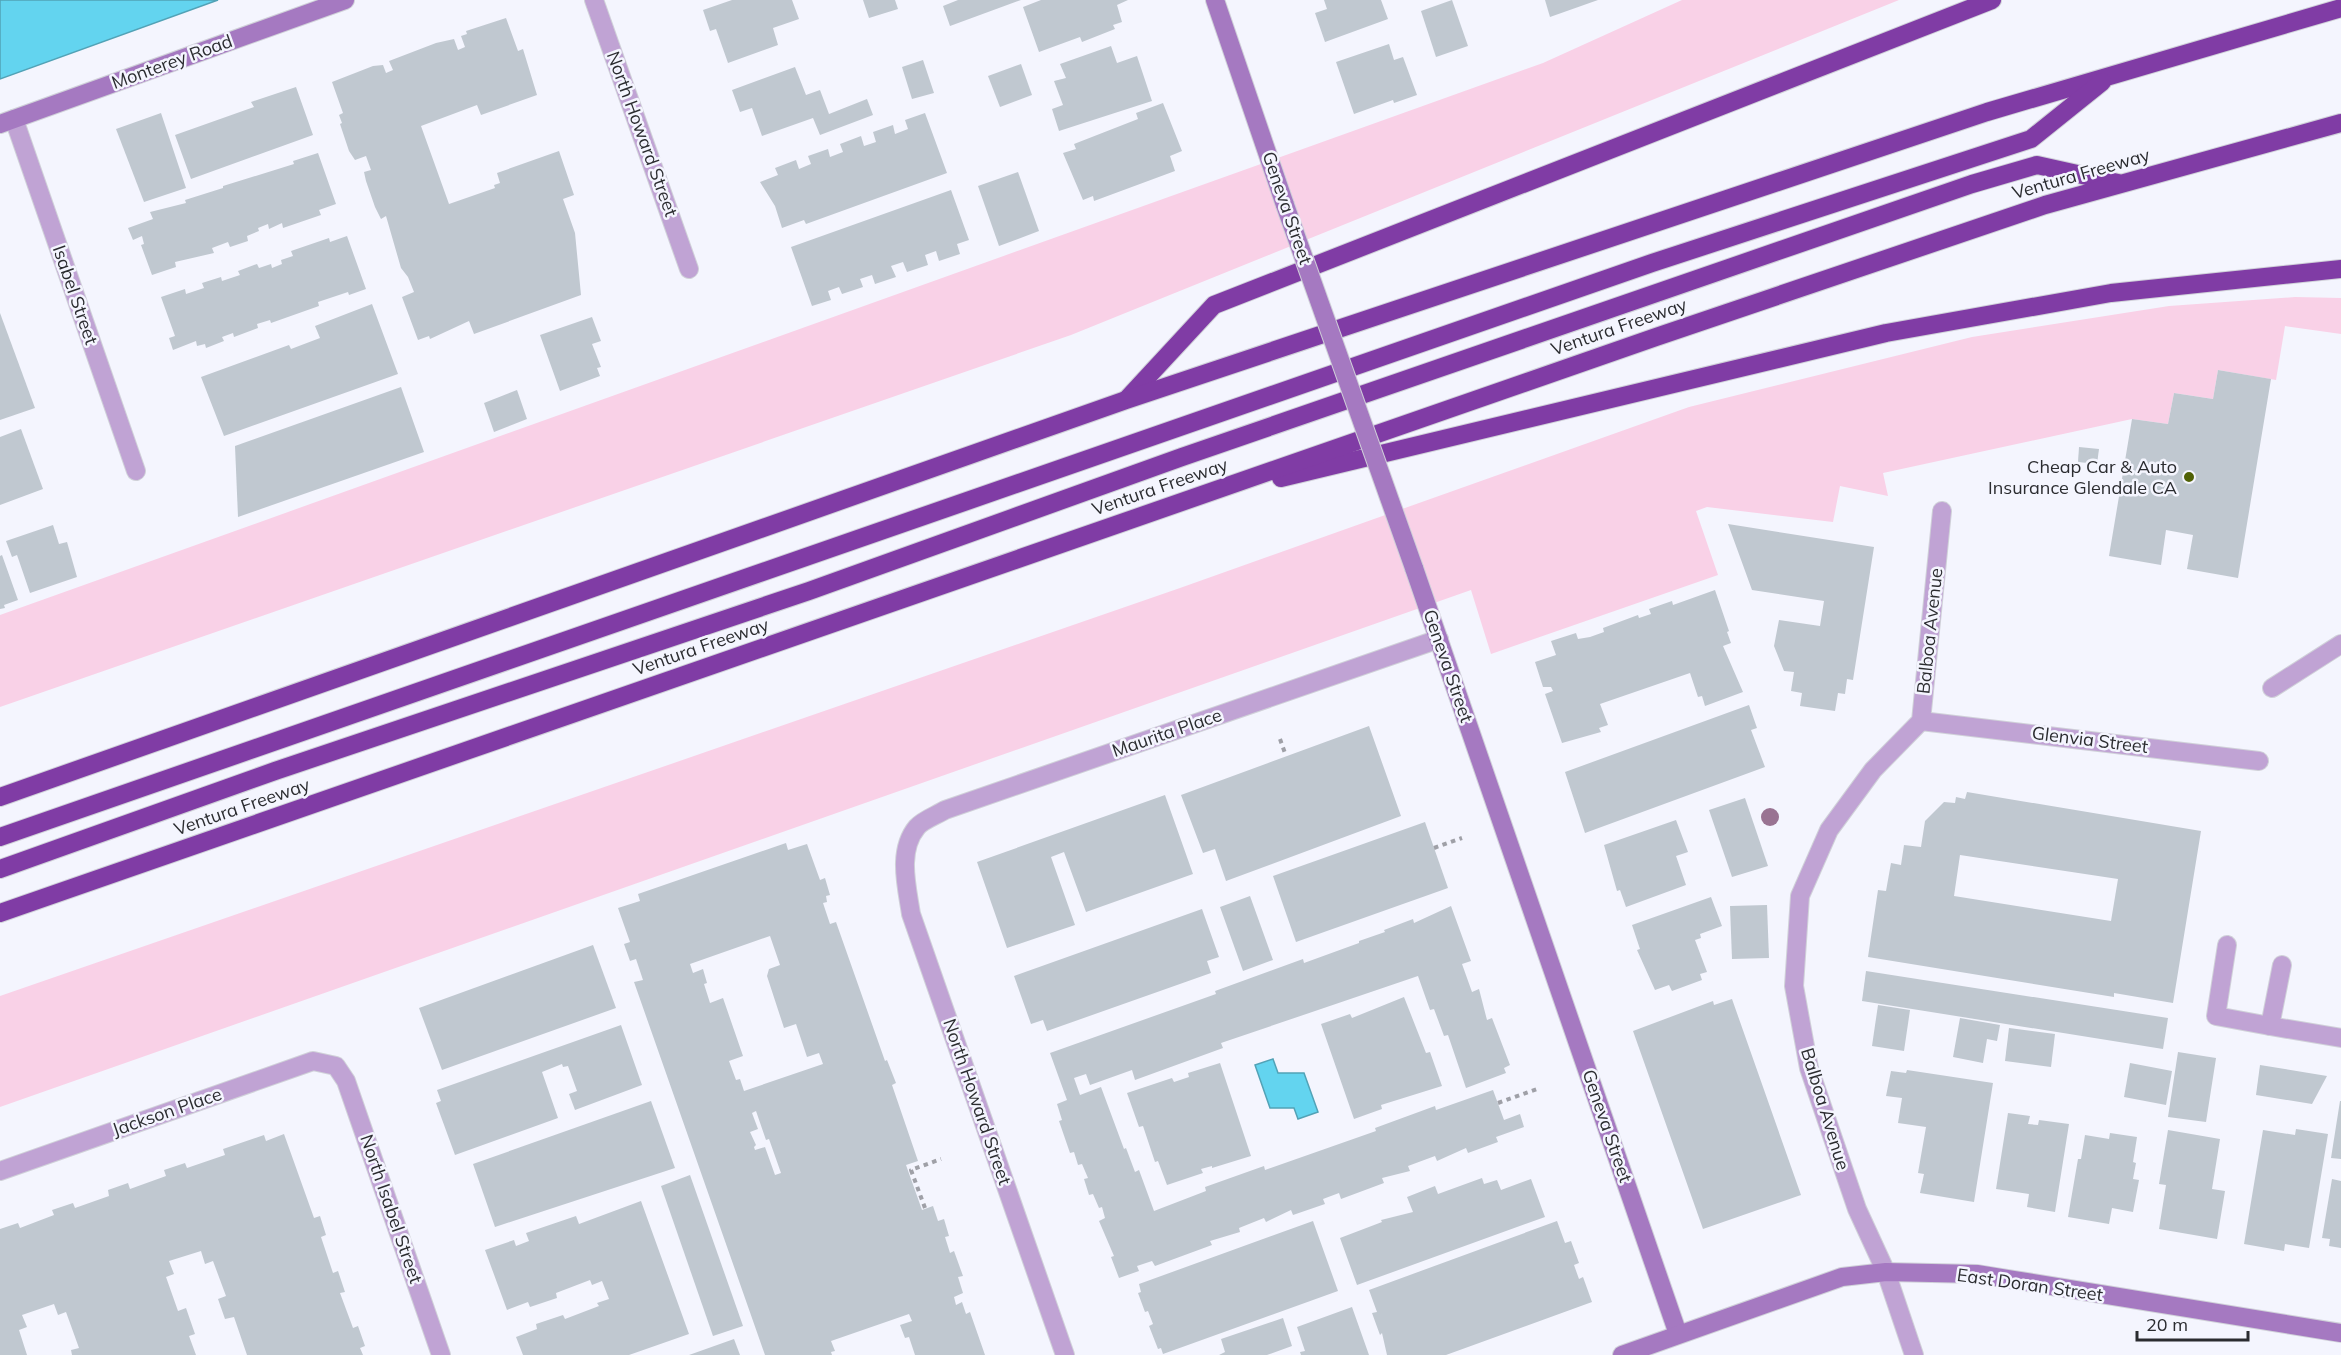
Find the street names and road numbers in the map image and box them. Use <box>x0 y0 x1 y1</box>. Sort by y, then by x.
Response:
street label: Monterey Road <box>108 29 235 94</box>
street label: North Howard Street <box>602 48 683 220</box>
street label: Ventura Freeway <box>2009 143 2153 204</box>
street label: Geneva Street <box>1257 148 1318 267</box>
street label: Isabel Street <box>48 242 103 348</box>
street label: Ventura Freeway <box>1548 292 1690 361</box>
street label: Ventura Freeway <box>1089 452 1231 521</box>
street label: Balboa Avenue <box>1911 567 1948 695</box>
street label: Geneva Street <box>1418 606 1479 725</box>
street label: Ventura Freeway <box>630 612 772 681</box>
street label: Maurita Place <box>1109 703 1225 762</box>
street label: Glenvia Street <box>2031 721 2149 758</box>
street label: Ventura Freeway <box>171 772 313 841</box>
street label: North Howard Street <box>938 1016 1017 1188</box>
street label: Balboa Avenue <box>1796 1045 1855 1173</box>
street label: Geneva Street <box>1577 1066 1638 1185</box>
street label: Jackson Place <box>109 1082 225 1141</box>
street label: North Isabel Street <box>355 1131 428 1286</box>
street label: East Doran Street <box>1956 1263 2104 1306</box>

